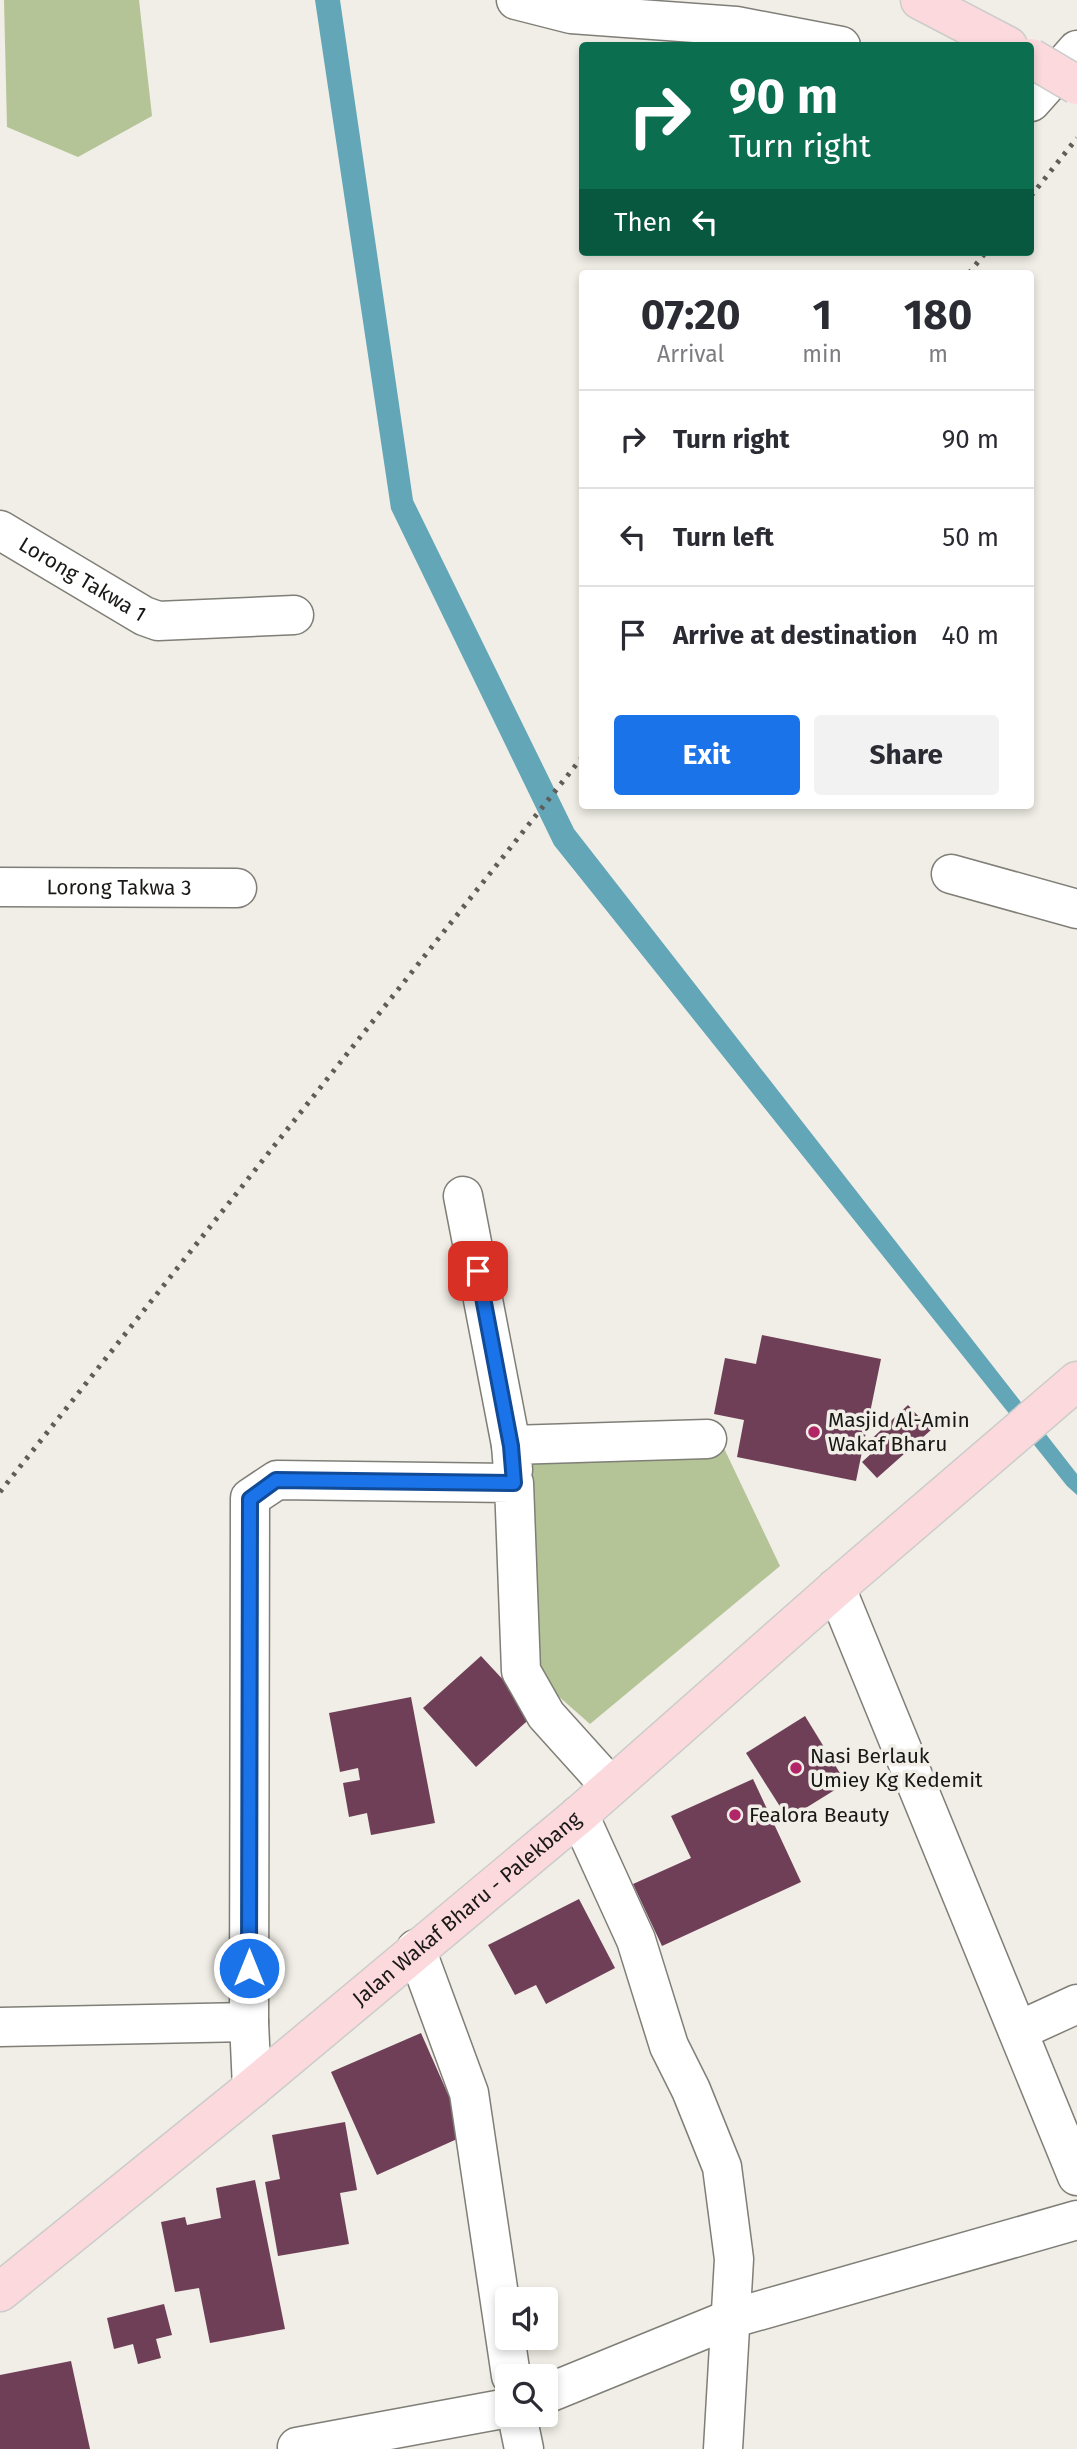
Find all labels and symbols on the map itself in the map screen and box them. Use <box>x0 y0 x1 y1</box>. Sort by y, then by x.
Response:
street label: Lorong Takwa 1 <box>14 531 151 627</box>
street label: Lorong Takwa 3 <box>46 874 192 901</box>
pin <box>448 1241 508 1301</box>
place label: Masjid Al-Amin Wakaf Bharu <box>828 1407 970 1457</box>
marker: Masjid Al-Amin Wakaf Bharu <box>806 1424 822 1440</box>
place label: Nasi Berlauk Umiey Kg Kedemit <box>810 1743 983 1793</box>
marker: Nasi Berlauk Umiey Kg Kedemit <box>788 1760 804 1776</box>
place label: Fealora Beauty <box>749 1802 890 1828</box>
street label: Jalan Wakaf Bharu - Palekbang <box>347 1806 586 2011</box>
marker: Fealora Beauty <box>727 1807 743 1823</box>
position arrow <box>212 1931 286 2005</box>

